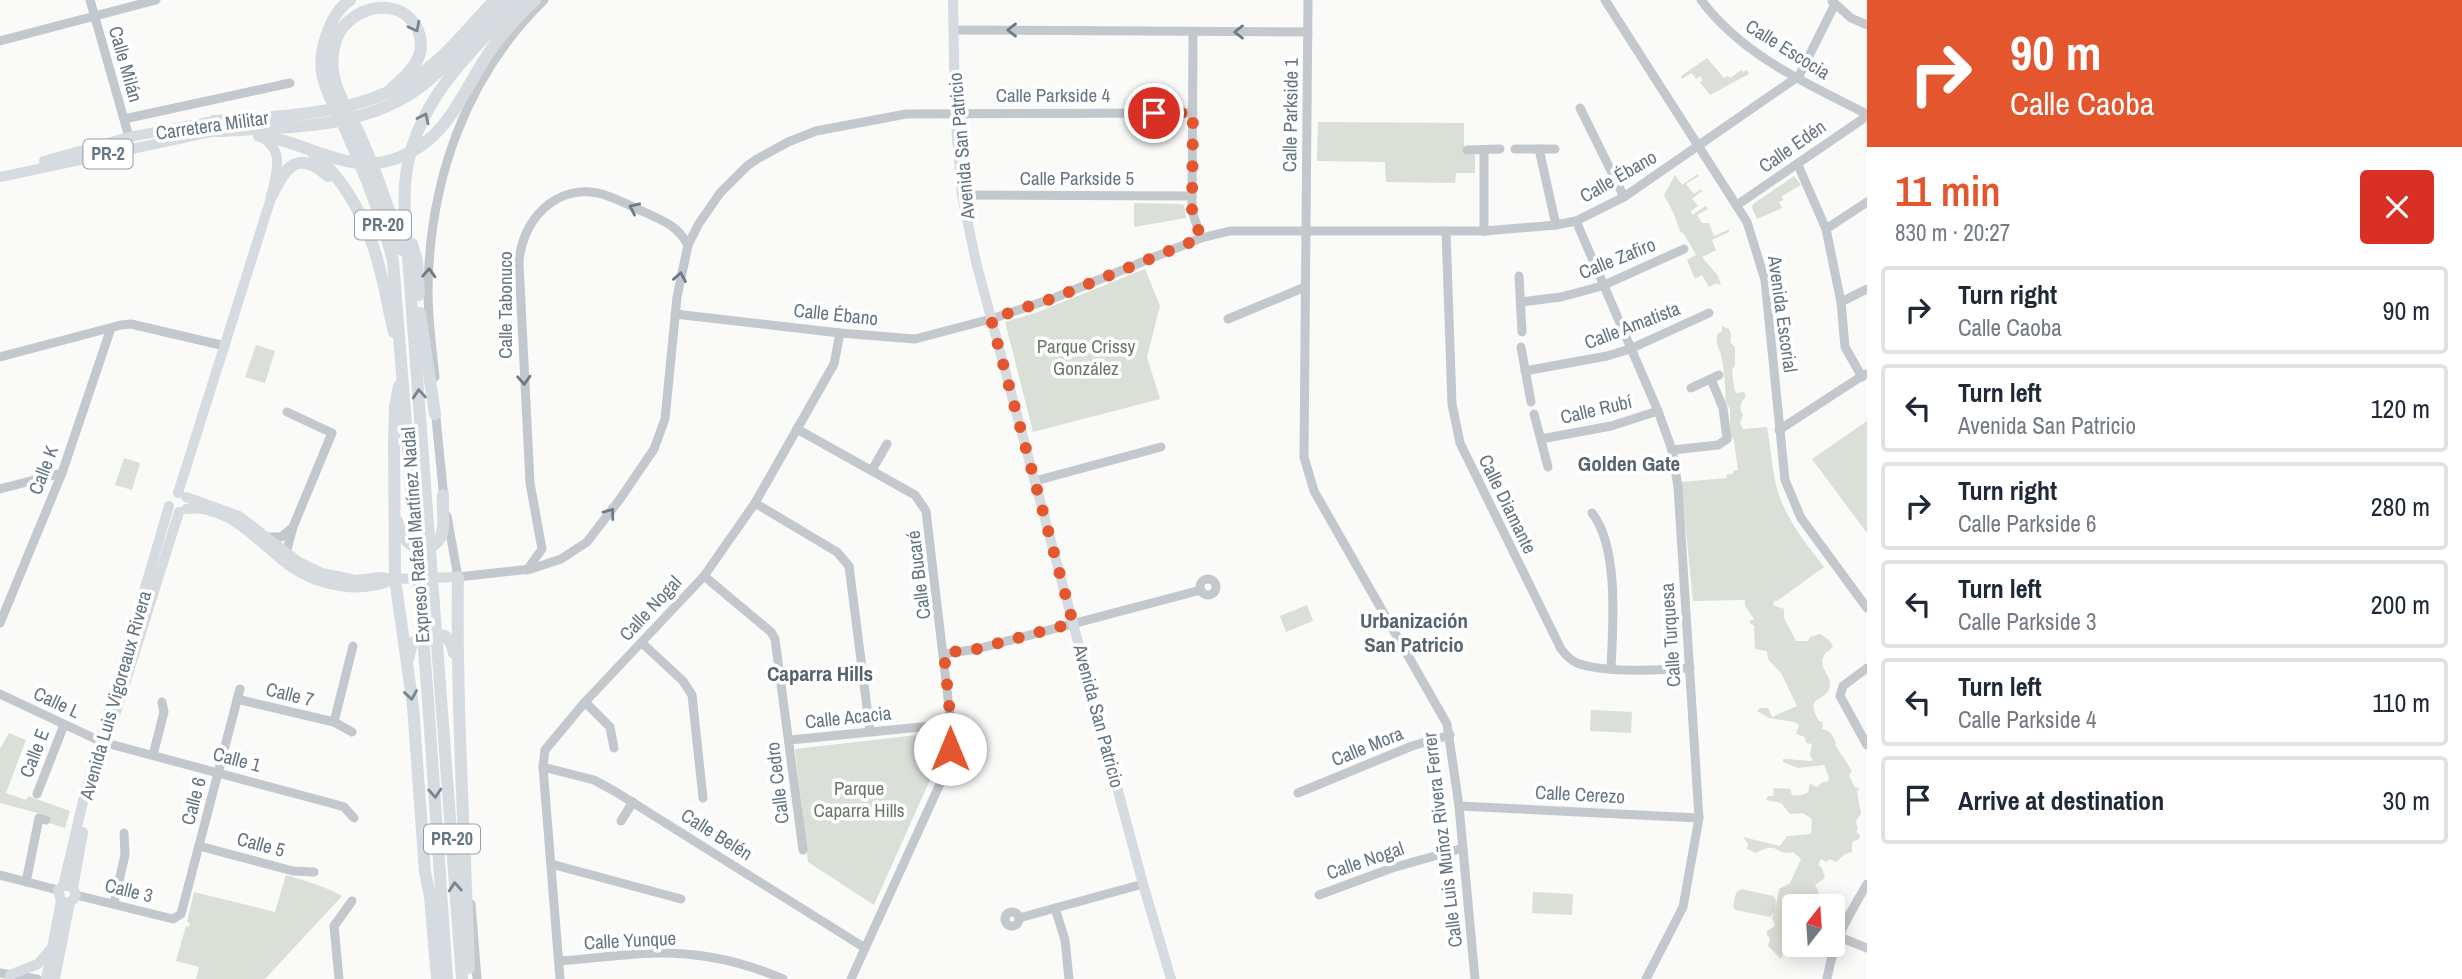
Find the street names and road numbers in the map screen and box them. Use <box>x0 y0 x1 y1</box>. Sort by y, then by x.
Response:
street label: Calle Escocia <box>1741 13 1836 85</box>
street label: Calle Milán <box>103 23 149 105</box>
street label: Calle Parkside 1 <box>1276 57 1304 172</box>
street label: Avenida San Patricio <box>942 72 980 221</box>
street label: Calle Parkside 4 <box>996 82 1110 108</box>
street label: Carretera Militar <box>154 104 271 146</box>
street label: Calle Edén <box>1753 113 1831 179</box>
road number: PR-2 <box>84 140 132 168</box>
street label: Calle Ébano <box>1575 144 1661 208</box>
street label: Calle Parkside 5 <box>1020 165 1134 191</box>
road number: PR-20 <box>355 210 411 240</box>
street label: Calle Zafiro <box>1575 231 1659 285</box>
street label: Calle Tabonuco <box>492 251 518 359</box>
street label: Avenida Escorial <box>1762 253 1804 374</box>
street label: Calle Amatista <box>1580 295 1684 355</box>
street label: Calle Ébano <box>792 297 880 331</box>
street label: Calle Rubí <box>1558 388 1635 430</box>
street label: Expreso Rafael Martínez Nadal <box>394 426 436 644</box>
street label: Calle K <box>22 441 64 498</box>
street label: Calle Diamante <box>1473 450 1543 558</box>
street label: Calle Bucaré <box>900 529 936 621</box>
street label: Calle Nogal <box>613 570 687 646</box>
street label: Calle Turquesa <box>1653 582 1687 688</box>
street label: Avenida Luis Vigoreaux Rivera <box>72 587 157 803</box>
street label: Avenida San Patricio <box>1067 641 1131 790</box>
street label: Calle 7 <box>263 676 317 713</box>
street label: Calle L <box>30 680 85 724</box>
street label: Calle Acacia <box>804 700 893 734</box>
street label: Calle Mora <box>1327 720 1407 772</box>
street label: Calle E <box>13 725 55 781</box>
street label: Calle Luis Muñoz Rivera Ferrer <box>1416 730 1468 949</box>
street label: Calle 1 <box>210 740 264 778</box>
street label: Calle Cedro <box>759 741 795 825</box>
street label: Calle 6 <box>174 774 212 828</box>
street label: Calle Cerezo <box>1534 779 1626 809</box>
street label: Calle Belén <box>676 802 758 866</box>
road number: PR-20 <box>424 824 480 854</box>
street label: Calle 5 <box>234 825 288 863</box>
street label: Calle Nogal <box>1323 835 1407 885</box>
street label: Calle 3 <box>102 872 156 908</box>
street label: Calle Yunque <box>583 925 677 955</box>

